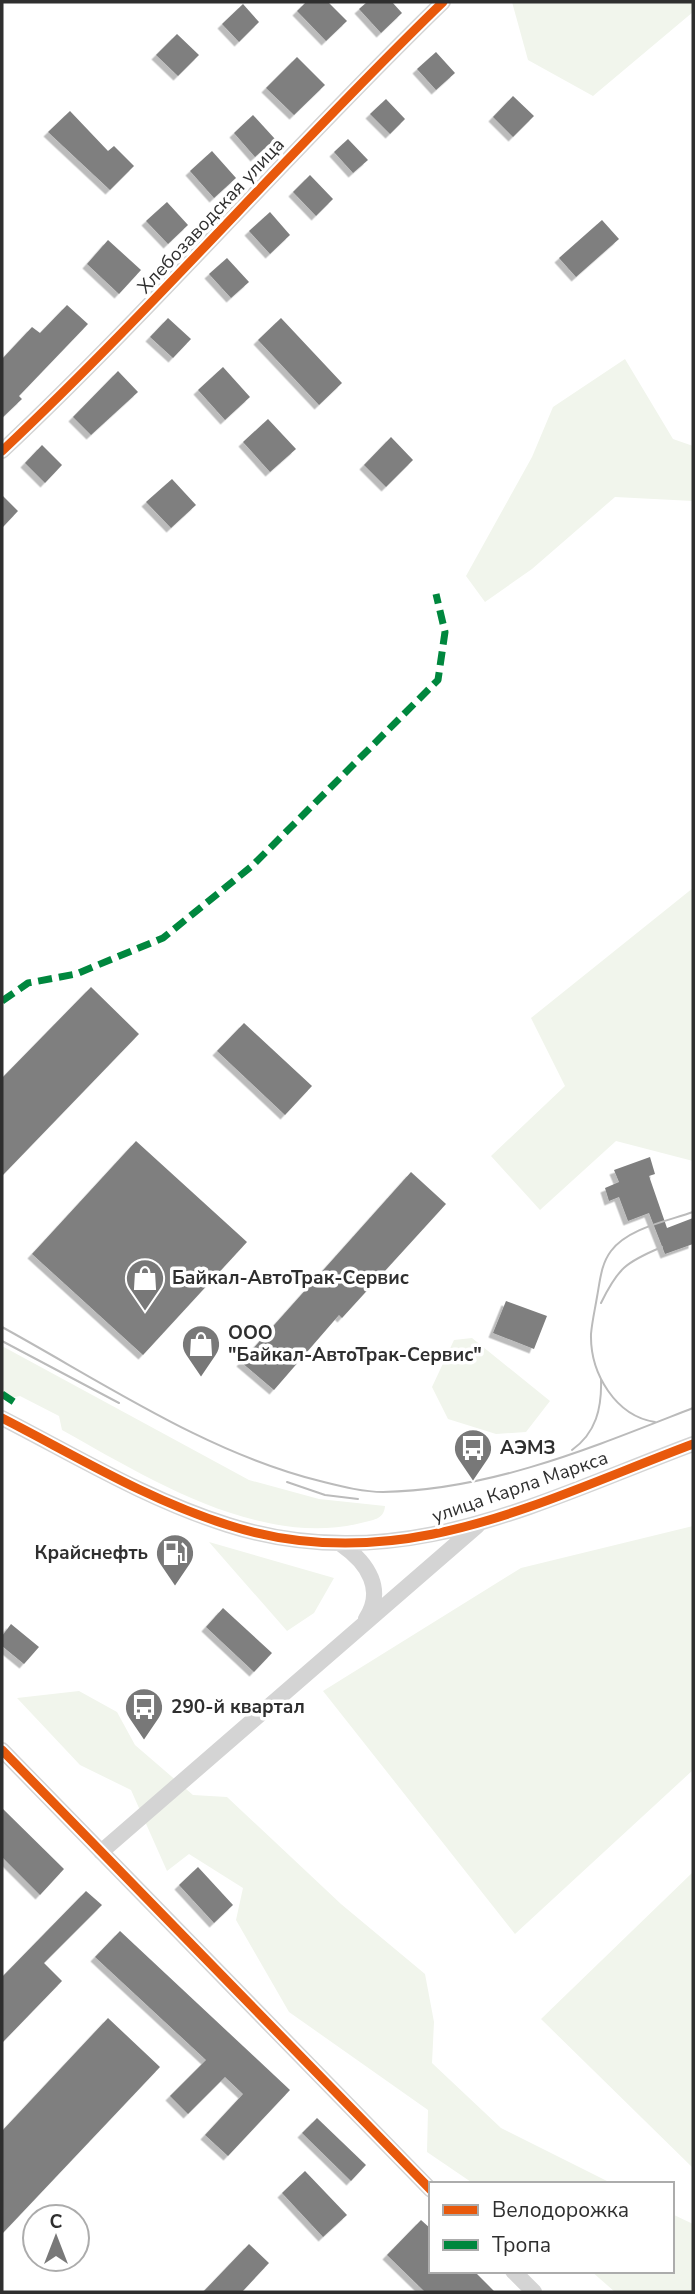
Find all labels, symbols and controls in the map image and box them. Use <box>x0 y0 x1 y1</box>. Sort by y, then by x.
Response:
street label: Хлебозаводская улица <box>132 132 290 300</box>
shop icon: Байкал-АвтоТрак-Сервис <box>124 1257 166 1312</box>
place label: Байкал-АвтоТрак-Сервис <box>172 1265 409 1291</box>
place label: ООО "Байкал-АвтоТрак-Сервис" <box>228 1320 482 1368</box>
shop icon: ООО "Байкал-АвтоТрак-Сервис" <box>180 1323 222 1378</box>
bus stop icon: АЭМЗ <box>452 1427 494 1482</box>
place label: АЭМЗ <box>500 1435 556 1461</box>
street label: улица Карла Маркса <box>429 1445 611 1529</box>
fuel station icon: Крайснефть <box>154 1532 196 1587</box>
place label: Крайснефть <box>35 1540 148 1566</box>
bus stop icon: 290-й квартал <box>123 1686 165 1741</box>
place label: 290-й квартал <box>171 1694 305 1720</box>
legend <box>429 2182 674 2273</box>
text: Велодорожка <box>492 2196 629 2224</box>
north arrow <box>21 2203 91 2273</box>
text: С <box>50 2209 63 2235</box>
text: Тропа <box>492 2231 551 2259</box>

